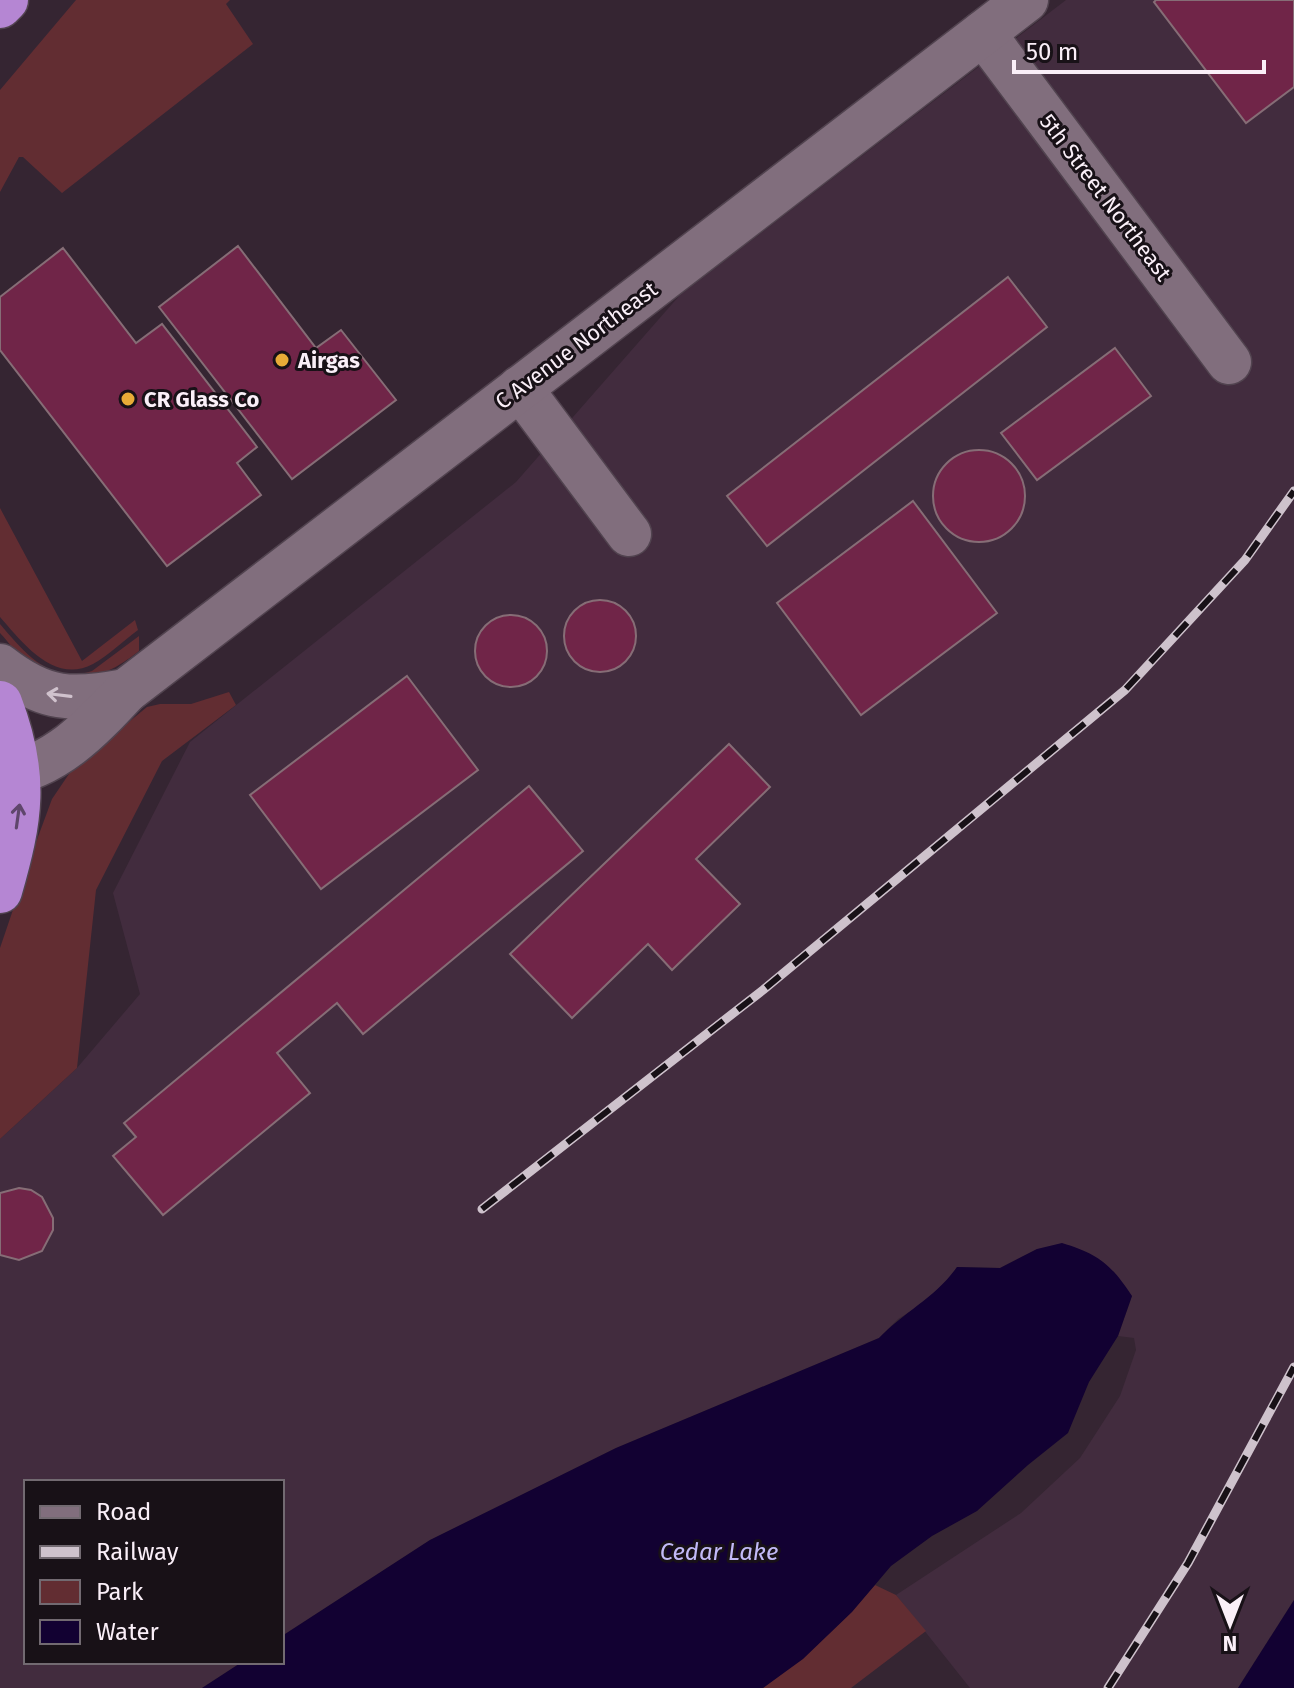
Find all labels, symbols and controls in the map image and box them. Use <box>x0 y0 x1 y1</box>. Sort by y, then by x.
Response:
scale bar <box>1014 24 1264 74</box>
text: 50 m <box>1026 38 1078 66</box>
street label: 5th Street Northeast <box>1034 109 1177 286</box>
street label: C Avenue Northeast <box>490 276 663 415</box>
place label: Airgas <box>297 347 360 374</box>
marker: Airgas <box>273 351 291 369</box>
place label: CR Glass Co <box>144 386 259 413</box>
marker: CR Glass Co <box>119 390 137 408</box>
one-way arrow <box>47 687 73 702</box>
one-way arrow <box>11 803 26 829</box>
legend <box>24 1480 284 1664</box>
text: Road <box>96 1498 151 1526</box>
text: Railway <box>96 1538 179 1566</box>
water label: Cedar Lake <box>660 1538 778 1566</box>
text: Park <box>96 1578 144 1606</box>
north arrow <box>1190 1584 1270 1664</box>
text: Water <box>96 1618 160 1646</box>
text: N <box>1223 1630 1237 1657</box>

